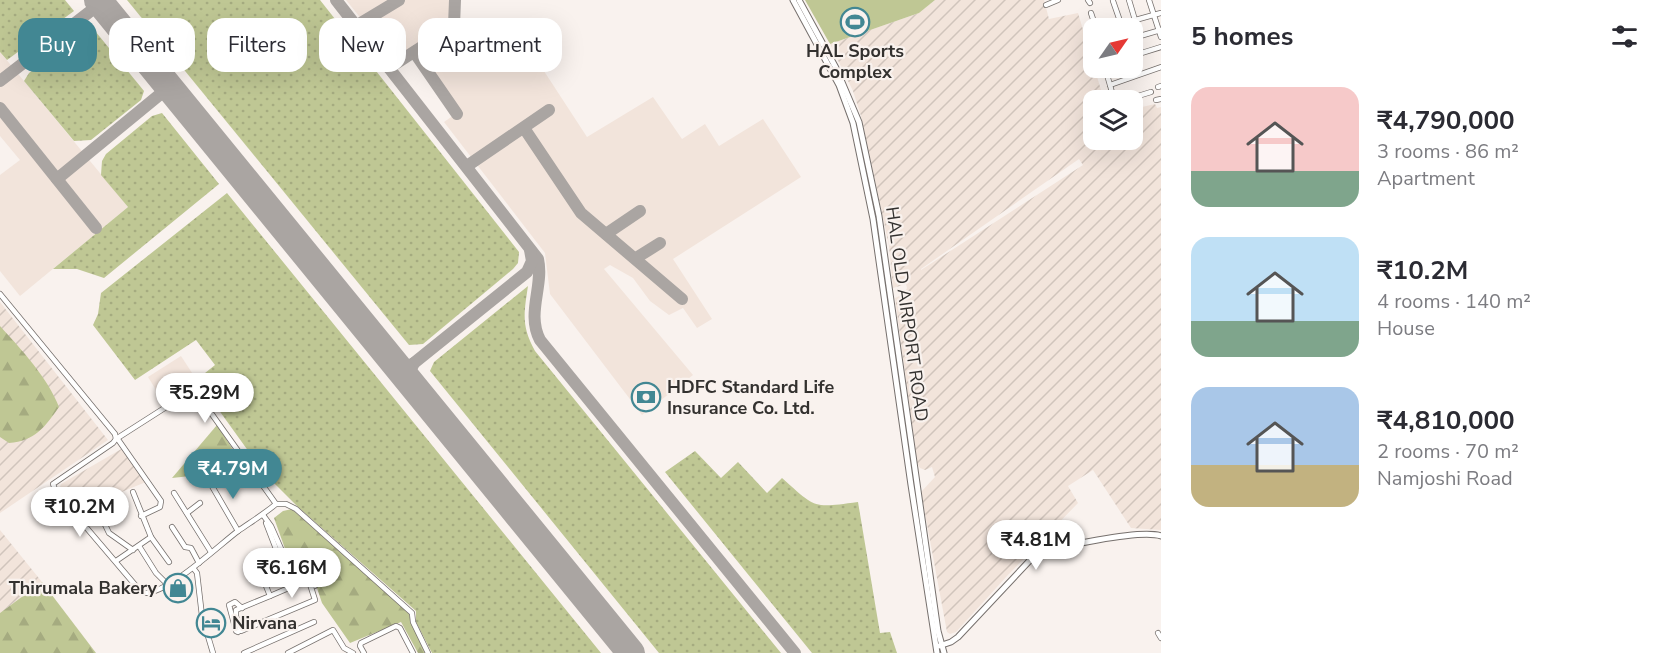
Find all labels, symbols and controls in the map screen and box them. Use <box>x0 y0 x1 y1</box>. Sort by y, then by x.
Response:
sports icon: HAL Sports Complex <box>839 6 871 38</box>
chip: Buy <box>18 18 97 72</box>
chip: Rent <box>109 18 195 72</box>
chip: Filters <box>207 18 307 72</box>
chip: New <box>319 18 406 72</box>
chip: Apartment <box>418 18 562 72</box>
north arrow <box>1083 18 1143 78</box>
map controls <box>1083 18 1143 150</box>
text: 5 homes <box>1191 19 1293 54</box>
icon: filters <box>1608 20 1641 53</box>
place label: HAL Sports Complex <box>806 39 904 84</box>
button: layers <box>1083 90 1143 150</box>
text: ₹4,790,000 <box>1377 103 1515 138</box>
icon: home <box>1239 111 1311 183</box>
text: 3 rooms · 86 m² <box>1377 138 1519 165</box>
text: Apartment <box>1377 165 1475 192</box>
street label: HAL OLD AIRPORT ROAD <box>880 205 934 423</box>
text: ₹10.2M <box>1377 253 1468 288</box>
icon: home <box>1239 261 1311 333</box>
text: 4 rooms · 140 m² <box>1377 288 1531 315</box>
text: House <box>1377 315 1435 342</box>
pin: ₹5.29M <box>156 373 254 424</box>
place label: HDFC Standard Life Insurance Co. Ltd. <box>667 375 834 420</box>
text: ₹5.29M <box>170 379 240 406</box>
bank icon: HDFC Standard Life Insurance Co. Ltd. <box>630 381 662 413</box>
text: ₹4,810,000 <box>1377 403 1515 438</box>
icon: home <box>1239 411 1311 483</box>
text: 2 rooms · 70 m² <box>1377 438 1519 465</box>
pin: ₹4.79M <box>184 449 282 500</box>
text: ₹4.79M <box>198 455 268 482</box>
text: Namjoshi Road <box>1377 465 1513 492</box>
pin: ₹10.2M <box>31 487 129 538</box>
text: ₹10.2M <box>45 493 115 520</box>
pin: ₹4.81M <box>987 520 1085 571</box>
text: ₹4.81M <box>1001 526 1071 553</box>
pin: ₹6.16M <box>243 548 341 599</box>
text: ₹6.16M <box>257 554 327 581</box>
shop icon: Thirumala Bakery <box>162 572 194 604</box>
place label: Thirumala Bakery <box>9 576 158 600</box>
hotel icon: Nirvana <box>195 607 227 639</box>
place label: Nirvana <box>232 611 297 635</box>

